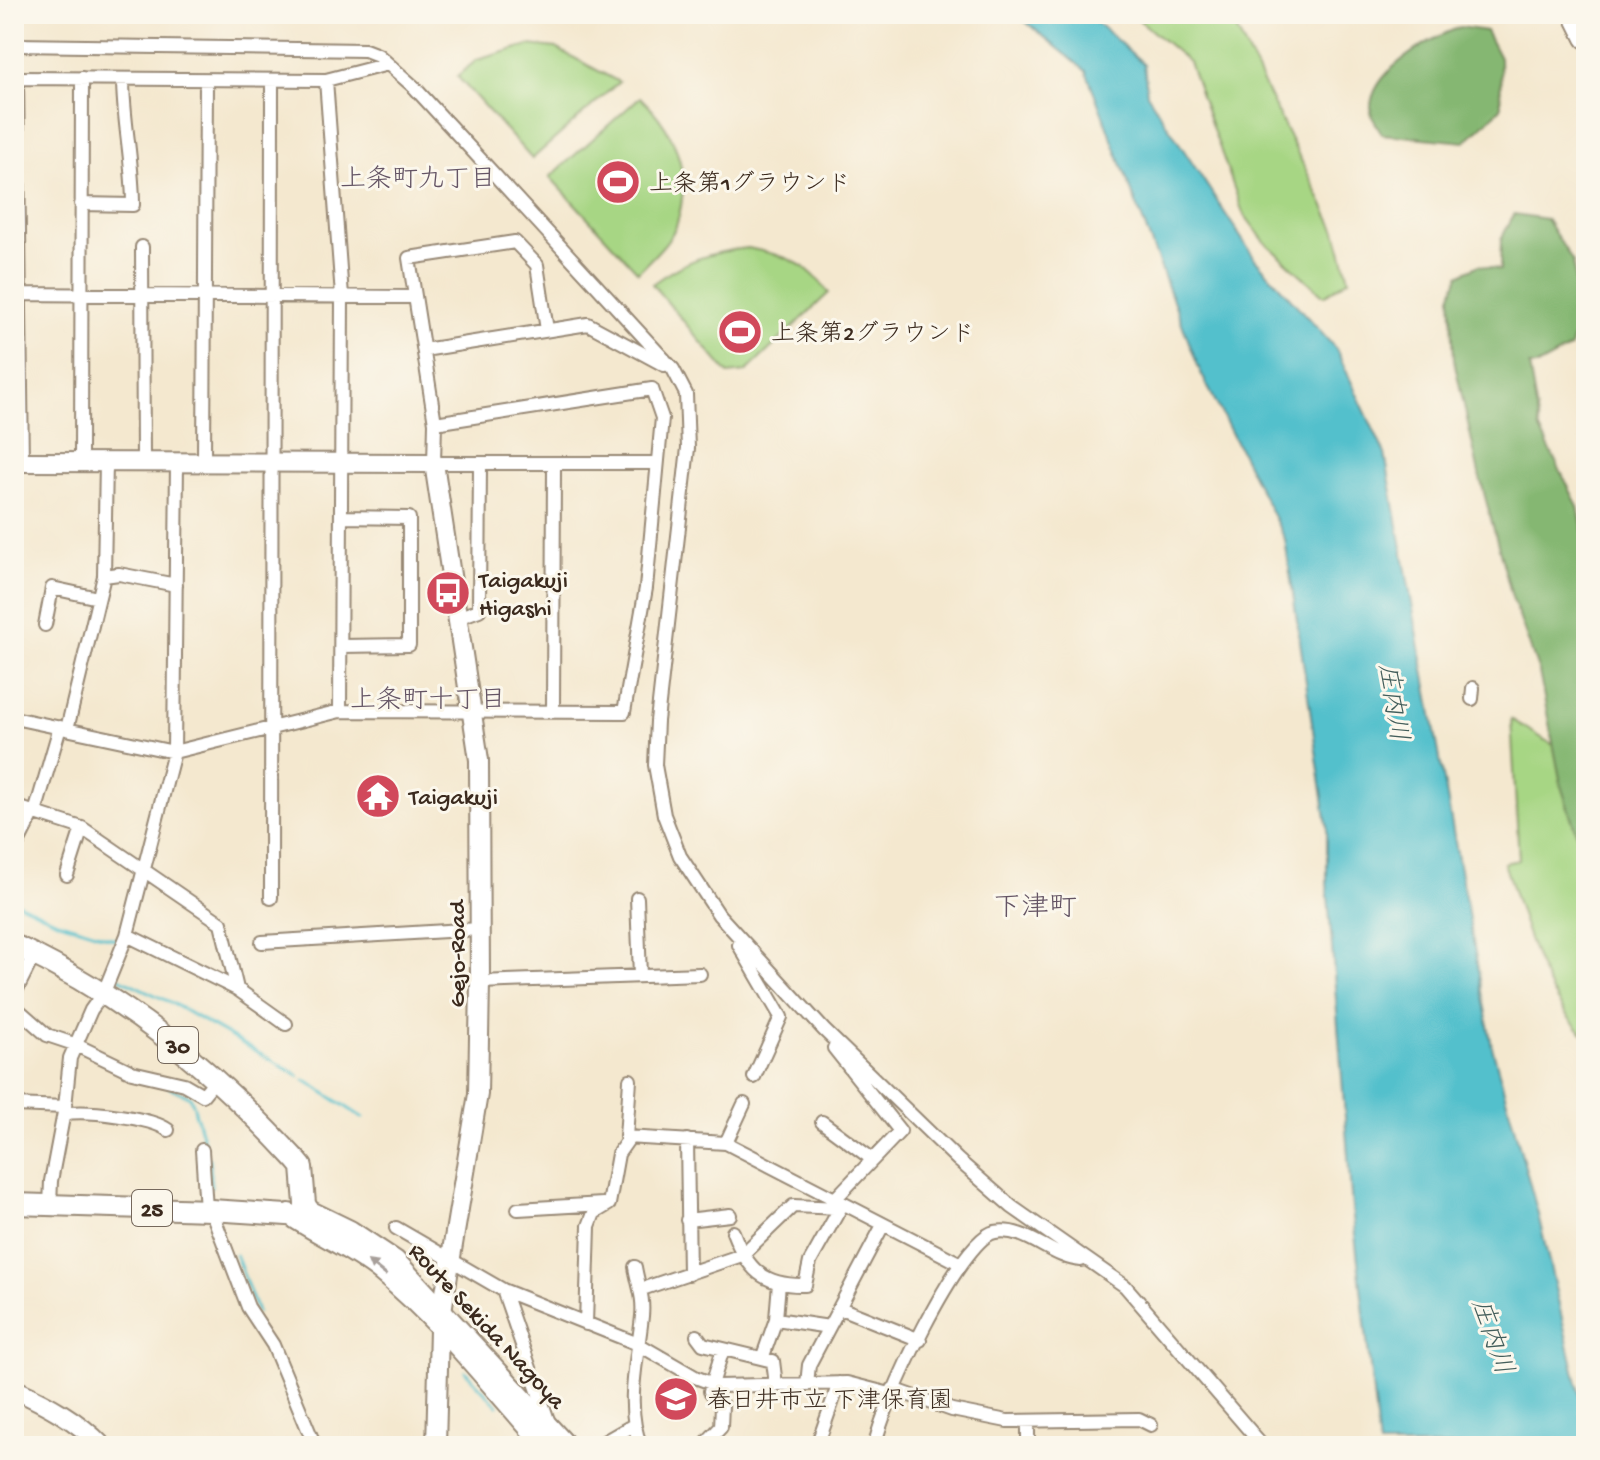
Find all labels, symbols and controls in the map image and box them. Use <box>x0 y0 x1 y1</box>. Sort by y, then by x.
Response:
sports icon: 上条第1グラウンド <box>594 158 642 206</box>
district label: 上条町九丁目 <box>340 165 496 197</box>
place label: 上条第1グラウンド <box>649 170 851 200</box>
sports icon: 上条第2グラウンド <box>716 308 764 356</box>
place label: 上条第2グラウンド <box>771 320 975 350</box>
place label: Taigakuji Higashi <box>477 568 568 625</box>
bus stop icon: Taigakuji Higashi <box>424 569 472 617</box>
water label: 庄内川 <box>1369 661 1414 744</box>
district label: 上条町十丁目 <box>350 686 506 718</box>
temple icon: Taigakuji <box>354 772 402 820</box>
place label: Taigakuji <box>407 785 498 814</box>
district label: 下津町 <box>993 892 1077 926</box>
street label: Gejo-Road <box>445 899 474 1007</box>
road number: 30 <box>158 1027 198 1063</box>
road number: 25 <box>132 1190 172 1226</box>
street label: Route Sekida Nagoya <box>401 1238 570 1417</box>
one-way arrow <box>367 1260 387 1277</box>
water label: 庄内川 <box>1462 1295 1519 1379</box>
school or university icon: 春日井市立 下津保育園 <box>652 1375 700 1423</box>
place label: 春日井市立 下津保育園 <box>707 1387 953 1417</box>

